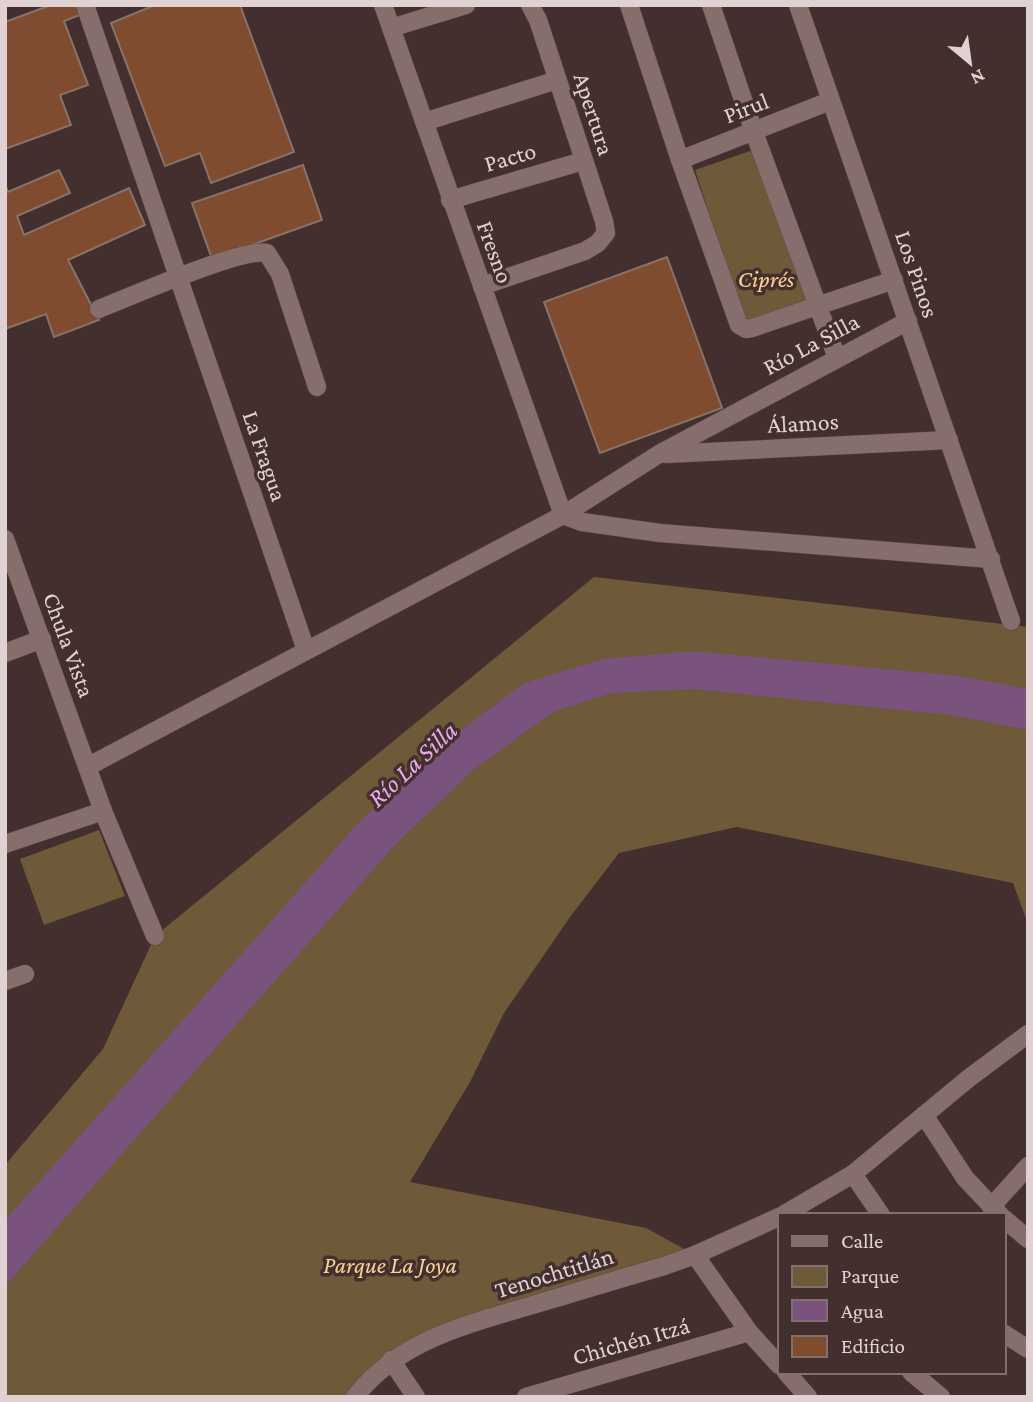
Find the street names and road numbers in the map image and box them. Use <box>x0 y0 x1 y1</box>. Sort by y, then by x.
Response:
street label: Apertura <box>568 69 620 159</box>
street label: Pirul <box>720 87 772 128</box>
street label: Pacto <box>481 136 539 177</box>
street label: Fresno <box>472 217 519 287</box>
street label: Los Pinos <box>890 227 945 321</box>
street label: Río La Silla <box>758 307 863 380</box>
street label: La Fragua <box>237 407 294 505</box>
street label: Álamos <box>766 407 839 438</box>
street label: Chula Vista <box>38 589 101 701</box>
street label: Tenochtitlán <box>491 1242 617 1303</box>
street label: Chichén Itzá <box>569 1311 692 1370</box>

